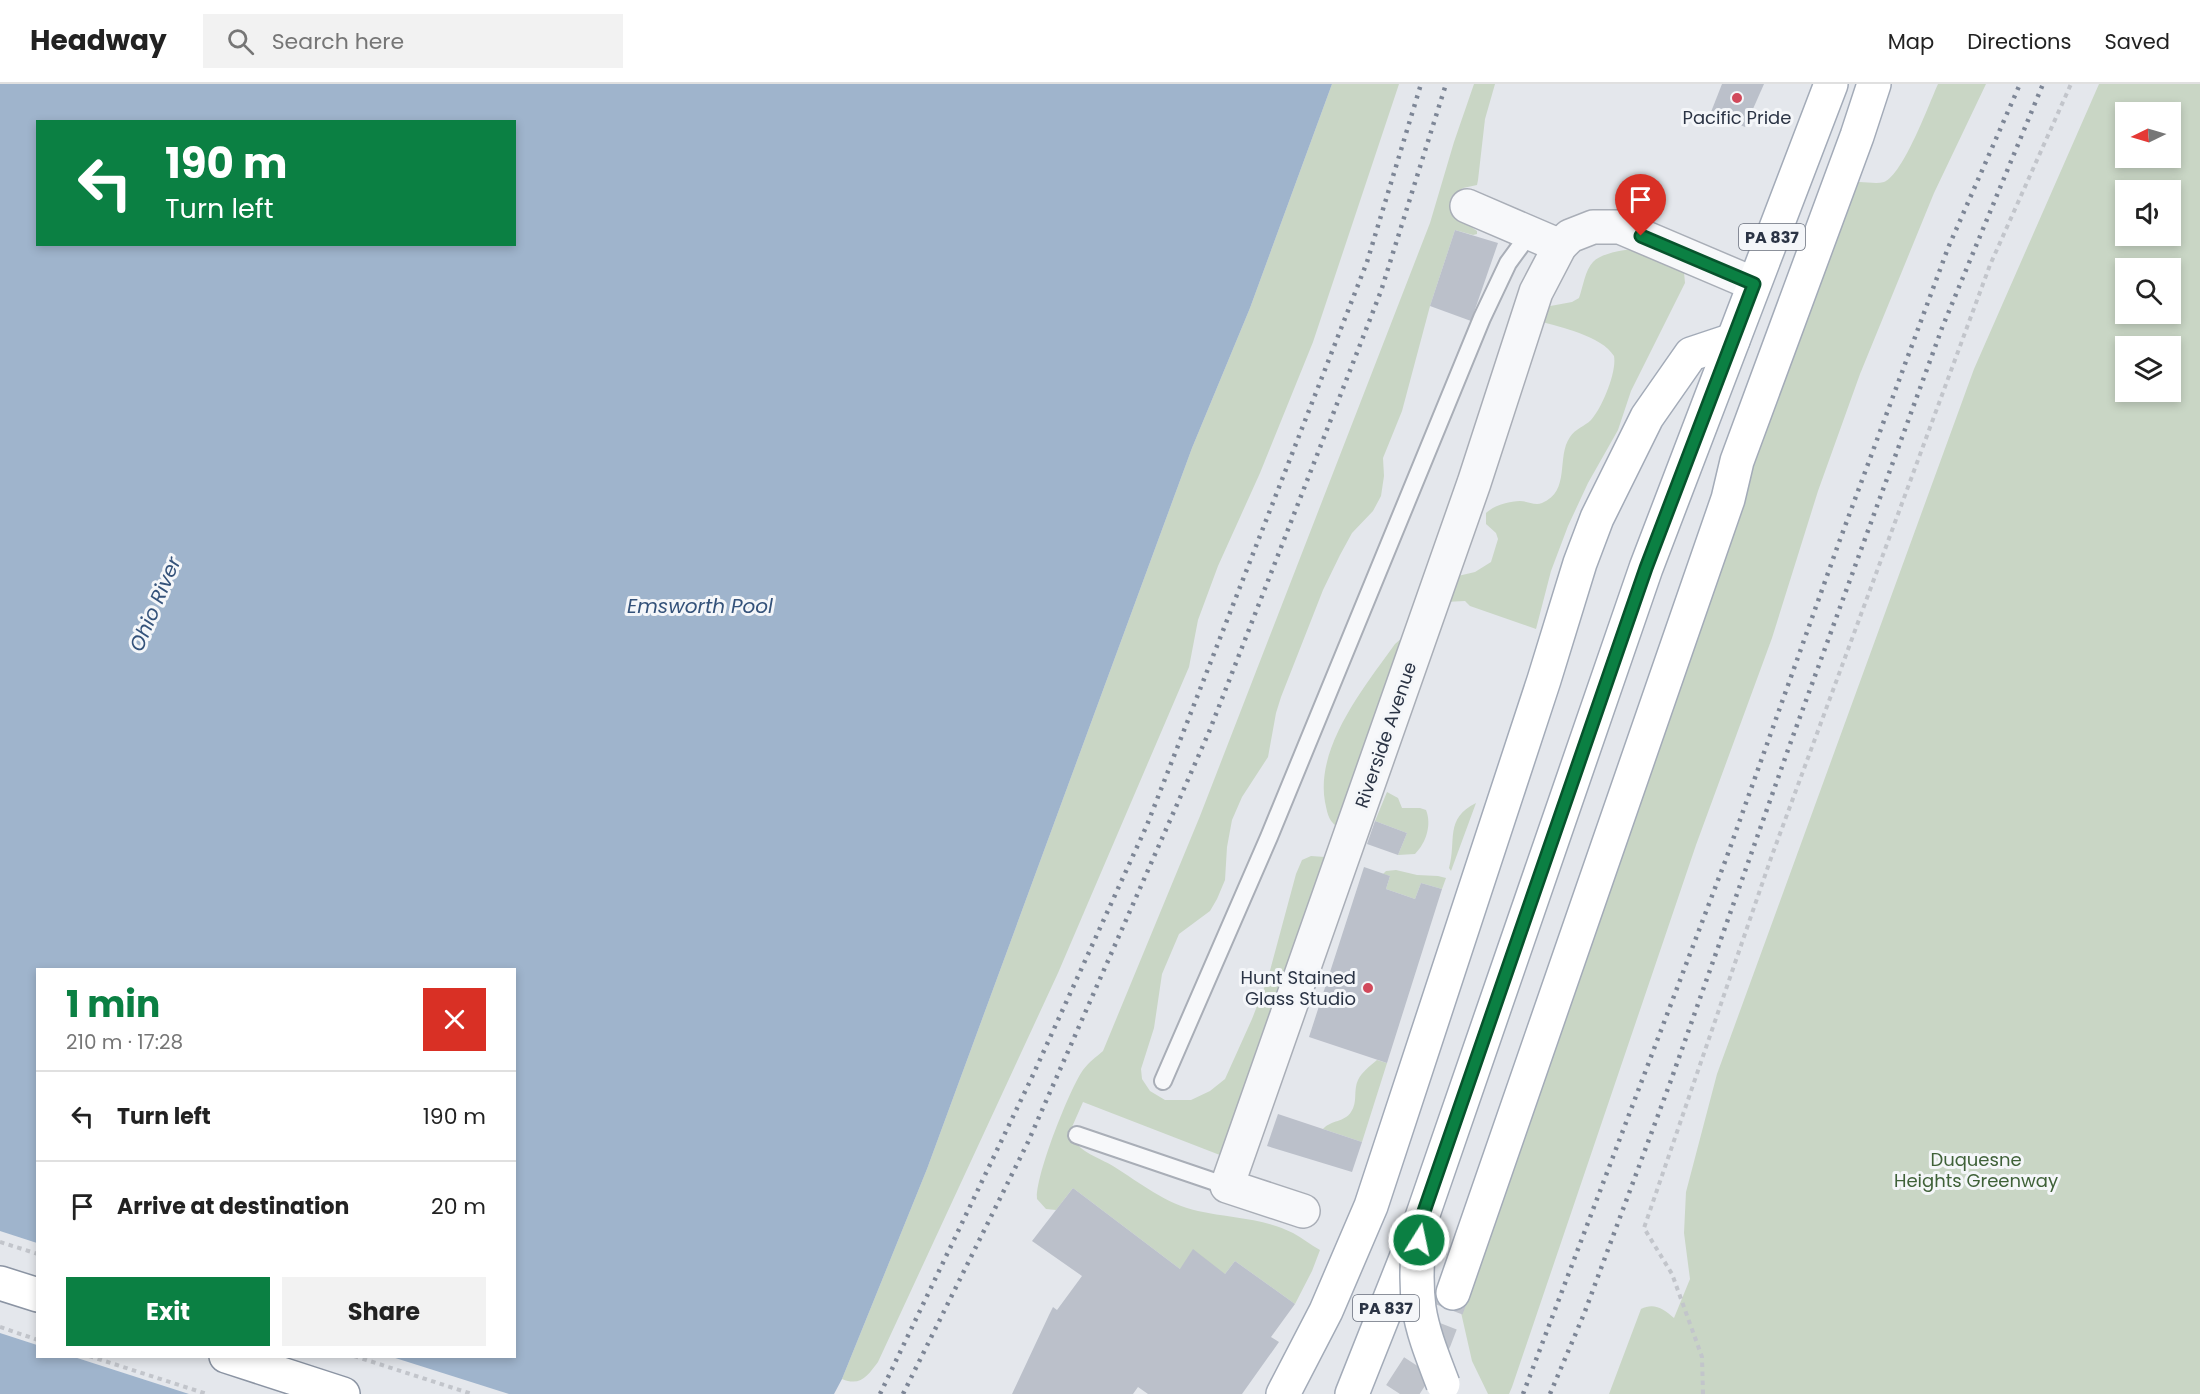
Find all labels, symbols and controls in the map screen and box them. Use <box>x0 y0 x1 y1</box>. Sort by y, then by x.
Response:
search box <box>203 14 623 68</box>
text: Headway <box>30 21 167 60</box>
icon: search <box>224 25 257 58</box>
text: Search here <box>272 26 404 57</box>
text: Map <box>1888 27 1934 56</box>
text: Directions <box>1967 27 2071 56</box>
text: Saved <box>2104 27 2170 56</box>
marker: Pacific Pride <box>1730 91 1744 105</box>
north arrow <box>2115 102 2181 168</box>
map controls <box>2115 102 2181 402</box>
place label: Pacific Pride <box>1683 105 1791 130</box>
text: 190 m <box>165 134 287 193</box>
icon: left <box>66 144 144 222</box>
pin <box>1615 174 1666 236</box>
button: sound <box>2115 180 2181 246</box>
icon: arrive <box>1624 183 1657 216</box>
text: Turn left <box>165 190 274 227</box>
road number: PA 837 <box>1739 224 1805 250</box>
button: search <box>2115 258 2181 324</box>
button: layers <box>2115 336 2181 402</box>
water label: Ohio River <box>123 552 188 656</box>
water label: Emsworth Pool <box>627 592 773 620</box>
street label: Riverside Avenue <box>1349 658 1422 811</box>
place label: Hunt Stained Glass Studio <box>1241 965 1356 1011</box>
text: 1 min <box>66 979 160 1030</box>
marker: Hunt Stained Glass Studio <box>1361 981 1375 995</box>
button: close <box>423 988 486 1051</box>
text: 210 m · 17:28 <box>66 1028 183 1056</box>
icon: left <box>66 1100 99 1133</box>
text: Turn left <box>117 1101 211 1132</box>
text: 190 m <box>423 1101 486 1132</box>
park label: Duquesne Heights Greenway <box>1894 1147 2058 1193</box>
icon: arrive <box>66 1190 99 1223</box>
text: Arrive at destination <box>117 1191 349 1222</box>
text: 20 m <box>431 1191 486 1222</box>
position arrow <box>1387 1208 1451 1272</box>
button: Exit <box>66 1277 270 1346</box>
button: Share <box>282 1277 486 1346</box>
road number: PA 837 <box>1353 1295 1419 1321</box>

